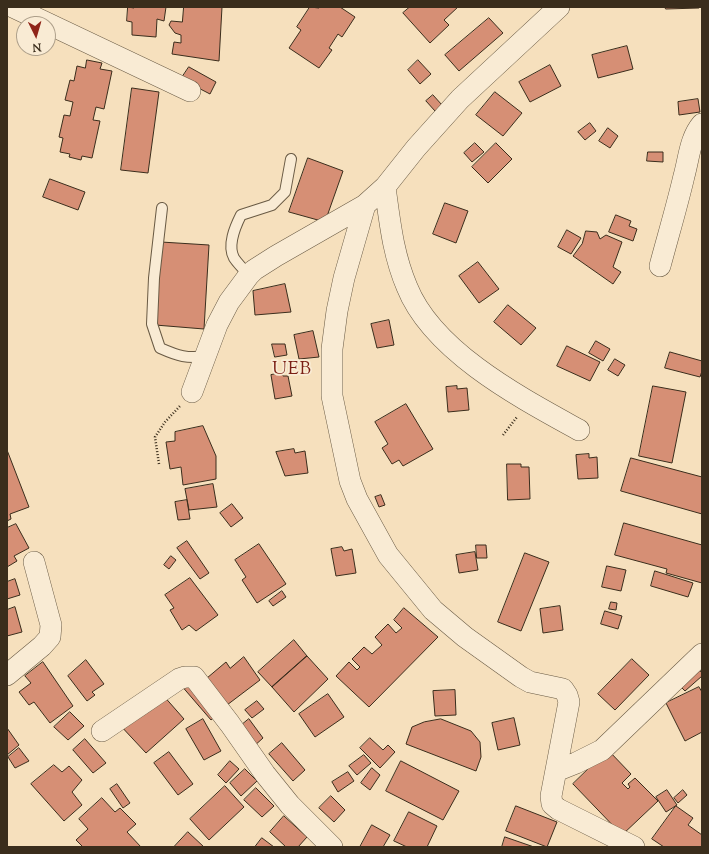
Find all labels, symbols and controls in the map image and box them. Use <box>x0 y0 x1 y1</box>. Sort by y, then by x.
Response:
north arrow <box>16 16 56 56</box>
text: N <box>32 39 42 55</box>
district label: UEB <box>272 360 312 382</box>

